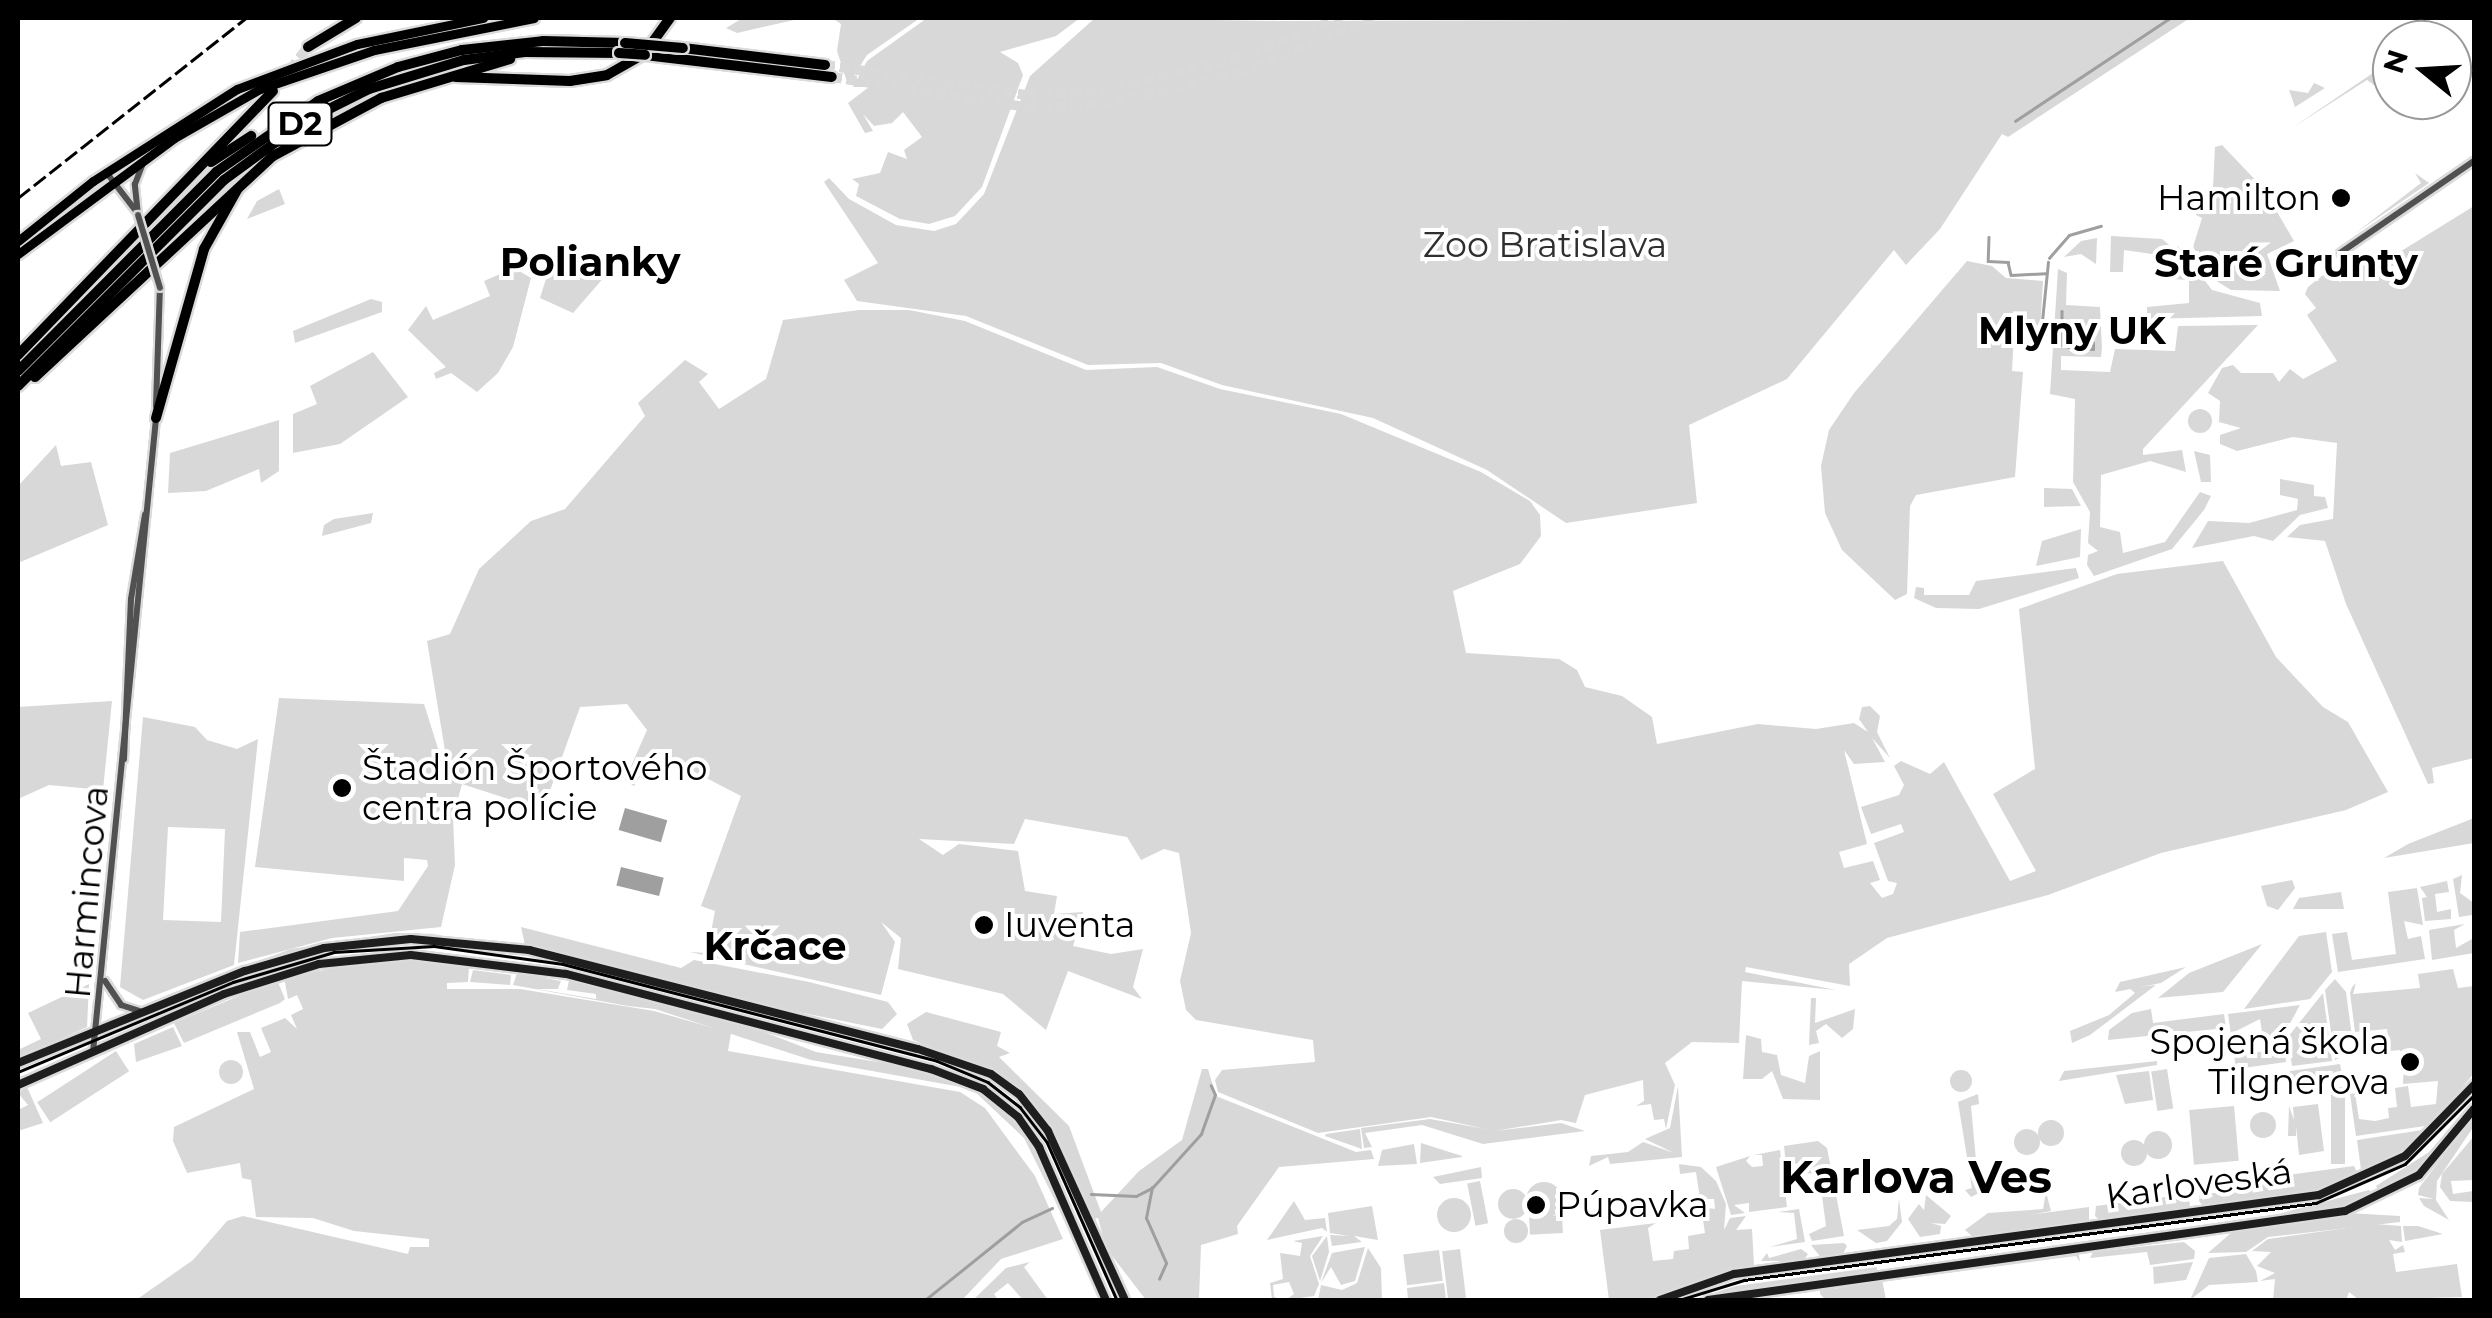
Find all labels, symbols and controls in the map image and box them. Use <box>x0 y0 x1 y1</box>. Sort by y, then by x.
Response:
north arrow <box>2372 20 2472 120</box>
text: N <box>2376 45 2415 77</box>
road number: D2 <box>268 97 332 151</box>
place label: Hamilton <box>2157 177 2321 219</box>
marker: Hamilton <box>2330 187 2352 209</box>
park label: Zoo Bratislava <box>1423 224 1667 266</box>
district label: Polianky <box>500 238 680 286</box>
district label: Staré Grunty <box>2154 239 2418 287</box>
district label: Mlyny UK <box>1978 308 2166 354</box>
place label: Štadión Športového centra polície <box>362 747 708 829</box>
marker: Štadión Športového centra polície <box>331 777 353 799</box>
street label: Harmincova <box>57 784 117 1000</box>
place label: Iuventa <box>1004 904 1135 946</box>
marker: Iuventa <box>973 914 995 936</box>
district label: Krčace <box>703 922 847 970</box>
place label: Spojená škola Tilgnerova <box>2149 1021 2390 1103</box>
marker: Spojená škola Tilgnerova <box>2399 1051 2421 1073</box>
district label: Karlova Ves <box>1780 1150 2052 1204</box>
street label: Karloveská <box>2103 1150 2295 1218</box>
place label: Púpavka <box>1556 1184 1709 1226</box>
marker: Púpavka <box>1525 1194 1547 1216</box>

